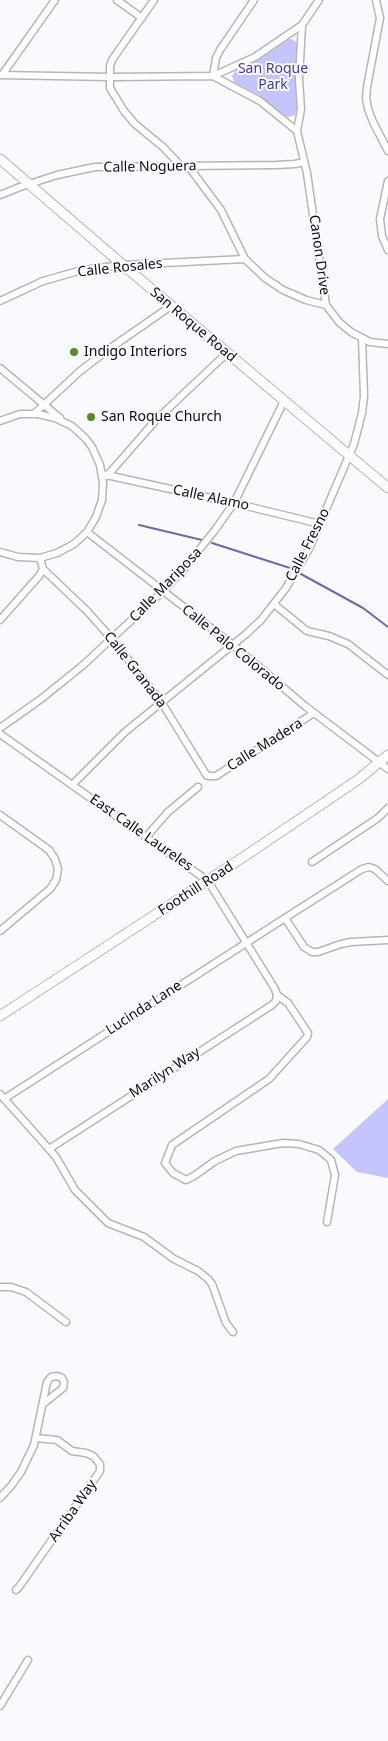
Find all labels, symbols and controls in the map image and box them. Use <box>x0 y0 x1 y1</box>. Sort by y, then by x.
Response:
park label: San Roque Park <box>238 61 308 94</box>
street label: Calle Noguera <box>103 158 197 176</box>
street label: Canon Drive <box>305 214 333 296</box>
street label: Calle Rosales <box>77 255 163 281</box>
street label: San Roque Road <box>146 284 240 366</box>
place label: Indigo Interiors <box>84 344 187 360</box>
marker: Indigo Interiors <box>68 346 80 358</box>
place label: San Roque Church <box>101 409 222 425</box>
marker: San Roque Church <box>85 411 97 423</box>
street label: Calle Alamo <box>171 482 251 514</box>
street label: Calle Fresno <box>282 506 334 584</box>
street label: Calle Mariposa <box>126 544 206 626</box>
street label: Calle Palo Colorado <box>178 601 288 695</box>
street label: Calle Granada <box>100 629 170 711</box>
street label: Calle Madera <box>224 715 306 775</box>
street label: East Calle Laureles <box>86 791 196 875</box>
street label: Foothill Road <box>155 859 237 919</box>
street label: Lucinda Lane <box>103 977 185 1039</box>
street label: Marilyn Way <box>127 1044 203 1102</box>
street label: Arriba Way <box>45 1477 101 1545</box>

